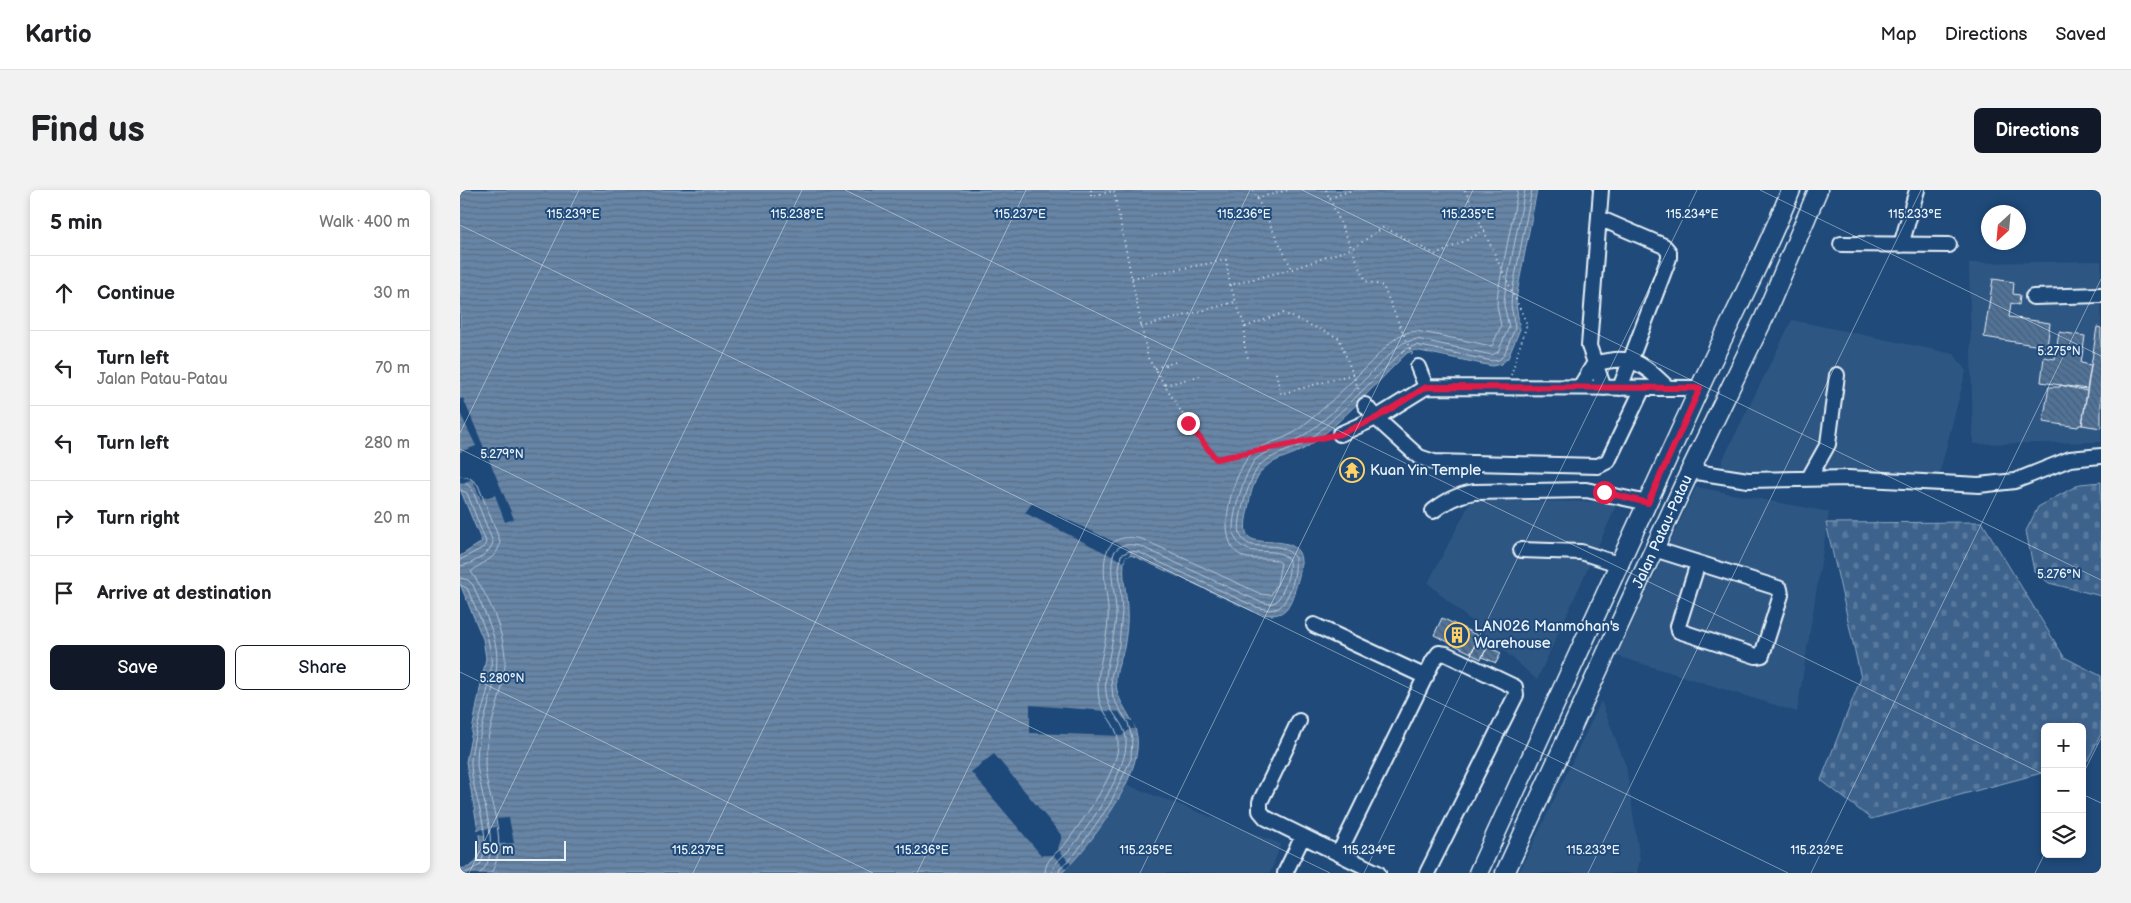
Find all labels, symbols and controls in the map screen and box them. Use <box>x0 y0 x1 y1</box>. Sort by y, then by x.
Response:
text: Kartio <box>25 20 92 49</box>
text: Map <box>1881 24 1917 45</box>
text: Directions <box>1945 24 2027 45</box>
text: Saved <box>2055 24 2106 45</box>
button: Directions <box>1974 108 2101 153</box>
text: Find us <box>30 109 145 152</box>
north arrow <box>1981 205 2026 250</box>
text: 115.239°E <box>546 207 600 222</box>
text: 115.238°E <box>770 207 824 222</box>
text: 115.237°E <box>994 207 1046 222</box>
text: 115.236°E <box>1217 207 1271 222</box>
text: 115.235°E <box>1442 207 1495 222</box>
text: 115.234°E <box>1665 207 1719 222</box>
text: 115.233°E <box>1888 207 1942 222</box>
text: 5 min <box>50 210 103 235</box>
text: Walk · 400 m <box>319 213 410 232</box>
icon: ahead <box>50 279 78 307</box>
text: Continue <box>97 282 175 305</box>
text: 30 m <box>373 284 410 303</box>
text: 5.275°N <box>2037 344 2081 359</box>
text: Turn left <box>97 347 169 370</box>
icon: left <box>50 354 78 382</box>
text: 70 m <box>375 359 410 378</box>
text: Jalan Patau-Patau <box>97 370 228 389</box>
route end <box>1177 412 1200 435</box>
icon: left <box>50 429 78 457</box>
text: Turn left <box>97 432 169 455</box>
text: 280 m <box>364 434 410 453</box>
text: 5.279°N <box>480 447 524 462</box>
temple icon: Kuan Yin Temple <box>1339 457 1365 483</box>
place label: Kuan Yin Temple <box>1370 461 1481 480</box>
street label: Jalan Patau-Patau <box>1628 472 1696 591</box>
route start <box>1593 481 1616 504</box>
icon: right <box>50 504 78 532</box>
text: Turn right <box>97 507 180 530</box>
text: 20 m <box>374 509 410 528</box>
text: 5.276°N <box>2037 567 2081 582</box>
icon: arrive <box>50 579 78 607</box>
text: Arrive at destination <box>97 582 272 605</box>
place label: LAN026 Manmohan's Warehouse <box>1474 617 1620 653</box>
building icon: LAN026 Manmohan's Warehouse <box>1444 622 1470 648</box>
button: Save <box>50 645 225 690</box>
button: Share <box>235 645 410 690</box>
text: 5.280°N <box>480 671 524 686</box>
map controls <box>2041 723 2086 858</box>
button: + <box>2041 723 2086 768</box>
button: − <box>2041 768 2086 813</box>
button: layers <box>2041 813 2086 858</box>
scale bar <box>475 838 566 861</box>
text: 50 m <box>482 841 514 858</box>
text: 115.237°E <box>672 843 724 858</box>
text: 115.236°E <box>895 843 949 858</box>
text: 115.235°E <box>1120 843 1173 858</box>
text: 115.234°E <box>1342 843 1396 858</box>
text: 115.233°E <box>1566 843 1620 858</box>
text: 115.232°E <box>1791 843 1844 858</box>

